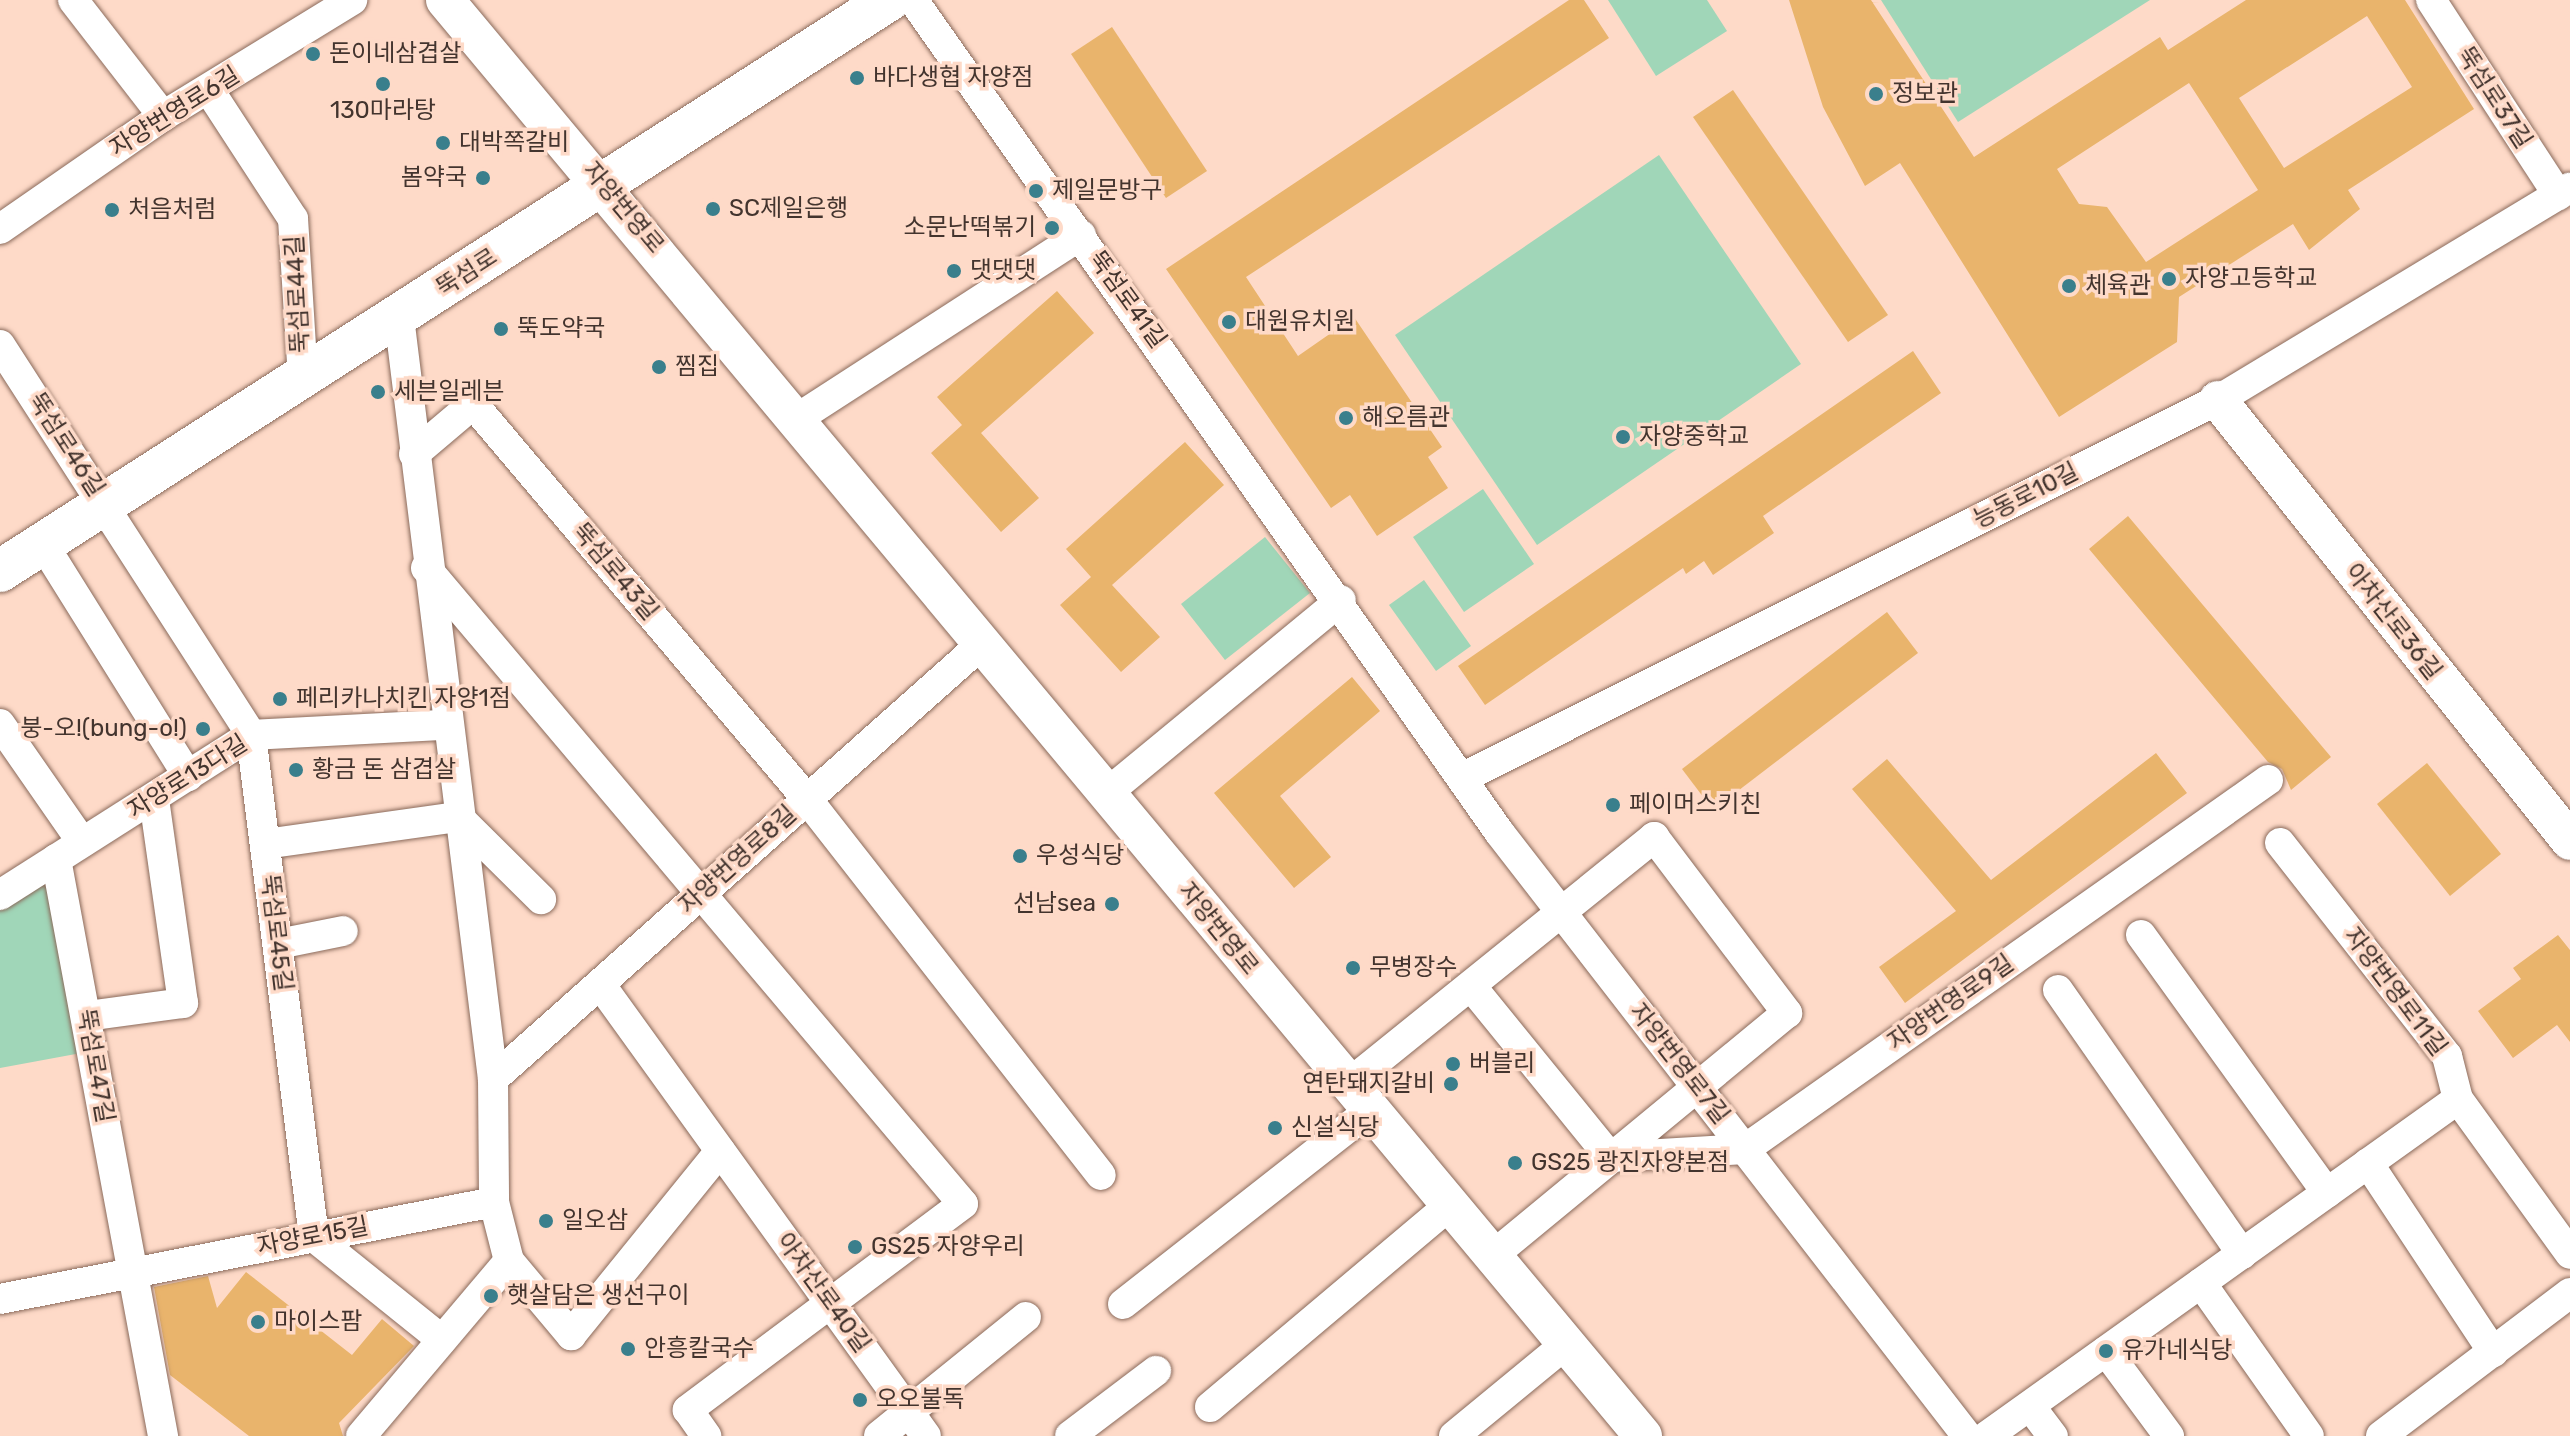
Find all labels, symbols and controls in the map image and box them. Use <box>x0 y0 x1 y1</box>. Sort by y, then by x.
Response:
place label: 돈이네삼겹살 <box>329 40 461 68</box>
street label: 뚝섬로37길 <box>2451 42 2537 154</box>
marker: 돈이네삼겹살 <box>304 45 322 63</box>
street label: 자양번영로6길 <box>105 61 245 163</box>
place label: 바다생협 자양점 <box>873 64 1033 92</box>
marker: 바다생협 자양점 <box>848 69 866 87</box>
marker: 130마라탕 <box>374 75 392 93</box>
place label: 정보관 <box>1892 80 1958 108</box>
marker: 정보관 <box>1867 85 1885 103</box>
place label: 130마라탕 <box>330 97 436 125</box>
place label: 대박쪽갈비 <box>459 129 569 157</box>
marker: 대박쪽갈비 <box>434 134 452 152</box>
street label: 자양번영로 <box>576 156 670 260</box>
place label: 봄약국 <box>401 164 467 192</box>
marker: 봄약국 <box>474 169 492 187</box>
place label: 제일문방구 <box>1052 177 1162 205</box>
marker: 제일문방구 <box>1027 182 1045 200</box>
place label: SC제일은행 <box>729 195 848 223</box>
place label: 처음처럼 <box>128 196 216 224</box>
marker: SC제일은행 <box>704 200 722 218</box>
marker: 처음처럼 <box>103 201 121 219</box>
place label: 소문난떡볶기 <box>904 214 1036 242</box>
marker: 소문난떡볶기 <box>1043 219 1061 237</box>
street label: 뚝섬로44길 <box>281 234 315 354</box>
street label: 뚝섬로 <box>431 243 503 303</box>
street label: 뚝섬로41길 <box>1082 246 1172 354</box>
place label: 댓댓댓 <box>970 257 1036 285</box>
marker: 댓댓댓 <box>945 262 963 280</box>
place label: 자양고등학교 <box>2185 265 2317 293</box>
marker: 자양고등학교 <box>2160 270 2178 288</box>
place label: 체육관 <box>2085 272 2151 300</box>
marker: 체육관 <box>2060 277 2078 295</box>
place label: 대원유치원 <box>1245 308 1355 336</box>
marker: 대원유치원 <box>1220 313 1238 331</box>
place label: 뚝도약국 <box>517 315 605 343</box>
marker: 뚝도약국 <box>492 320 510 338</box>
place label: 찜집 <box>675 353 719 381</box>
marker: 찜집 <box>650 358 668 376</box>
place label: 세븐일레븐 <box>394 378 504 406</box>
marker: 세븐일레븐 <box>369 383 387 401</box>
street label: 뚝섬로46길 <box>22 388 110 502</box>
place label: 해오름관 <box>1362 404 1450 432</box>
marker: 해오름관 <box>1337 409 1355 427</box>
place label: 자양중학교 <box>1639 423 1749 451</box>
marker: 자양중학교 <box>1614 428 1632 446</box>
street label: 능동로10길 <box>1969 457 2083 535</box>
street label: 뚝섬로43길 <box>566 518 664 626</box>
street label: 아차산로36길 <box>2339 558 2447 686</box>
place label: 페리카나치킨 자양1점 <box>296 685 511 713</box>
marker: 페리카나치킨 자양1점 <box>271 690 289 708</box>
place label: 붕-오!(bung-o!) <box>20 715 187 743</box>
marker: 붕-오!(bung-o!) <box>194 720 212 738</box>
street label: 자양로13다길 <box>123 729 253 825</box>
place label: 황금 돈 삼겹살 <box>312 756 456 784</box>
marker: 황금 돈 삼겹살 <box>287 761 305 779</box>
place label: 페이머스키친 <box>1629 791 1761 819</box>
marker: 페이머스키친 <box>1604 796 1622 814</box>
street label: 자양번영로8길 <box>673 800 803 920</box>
place label: 우성식당 <box>1036 842 1124 870</box>
marker: 우성식당 <box>1011 847 1029 865</box>
street label: 뚝섬로45길 <box>255 873 297 993</box>
street label: 자양번영로 <box>1172 877 1264 981</box>
place label: 선남sea <box>1013 890 1096 918</box>
marker: 선남sea <box>1103 895 1121 913</box>
street label: 자양번영로11길 <box>2337 922 2453 1062</box>
street label: 자양번영로9길 <box>1883 949 2019 1057</box>
place label: 무병장수 <box>1369 954 1457 982</box>
marker: 무병장수 <box>1344 959 1362 977</box>
street label: 자양번영로7길 <box>1623 998 1735 1130</box>
street label: 뚝섬로47길 <box>71 1007 119 1125</box>
place label: 버블리 <box>1469 1050 1535 1078</box>
marker: 버블리 <box>1444 1055 1462 1073</box>
place label: 연탄돼지갈비 <box>1303 1070 1435 1098</box>
marker: 연탄돼지갈비 <box>1442 1075 1460 1093</box>
place label: 신설식당 <box>1291 1114 1379 1142</box>
marker: 신설식당 <box>1266 1119 1284 1137</box>
place label: GS25 광진자양본점 <box>1531 1149 1729 1177</box>
marker: GS25 광진자양본점 <box>1506 1154 1524 1172</box>
place label: 일오삼 <box>562 1207 628 1235</box>
street label: 자양로15길 <box>255 1212 371 1262</box>
marker: 일오삼 <box>537 1212 555 1230</box>
street label: 아차산로40길 <box>770 1228 876 1358</box>
place label: GS25 자양우리 <box>871 1233 1025 1261</box>
marker: GS25 자양우리 <box>846 1238 864 1256</box>
place label: 햇살담은 생선구이 <box>507 1282 690 1310</box>
marker: 햇살담은 생선구이 <box>482 1287 500 1305</box>
place label: 마이스팜 <box>274 1308 362 1336</box>
marker: 마이스팜 <box>249 1313 267 1331</box>
place label: 안흥칼국수 <box>644 1335 754 1363</box>
place label: 유가네식당 <box>2122 1337 2232 1365</box>
marker: 안흥칼국수 <box>619 1340 637 1358</box>
marker: 유가네식당 <box>2097 1342 2115 1360</box>
place label: 오오불독 <box>876 1386 964 1414</box>
marker: 오오불독 <box>851 1391 869 1409</box>

